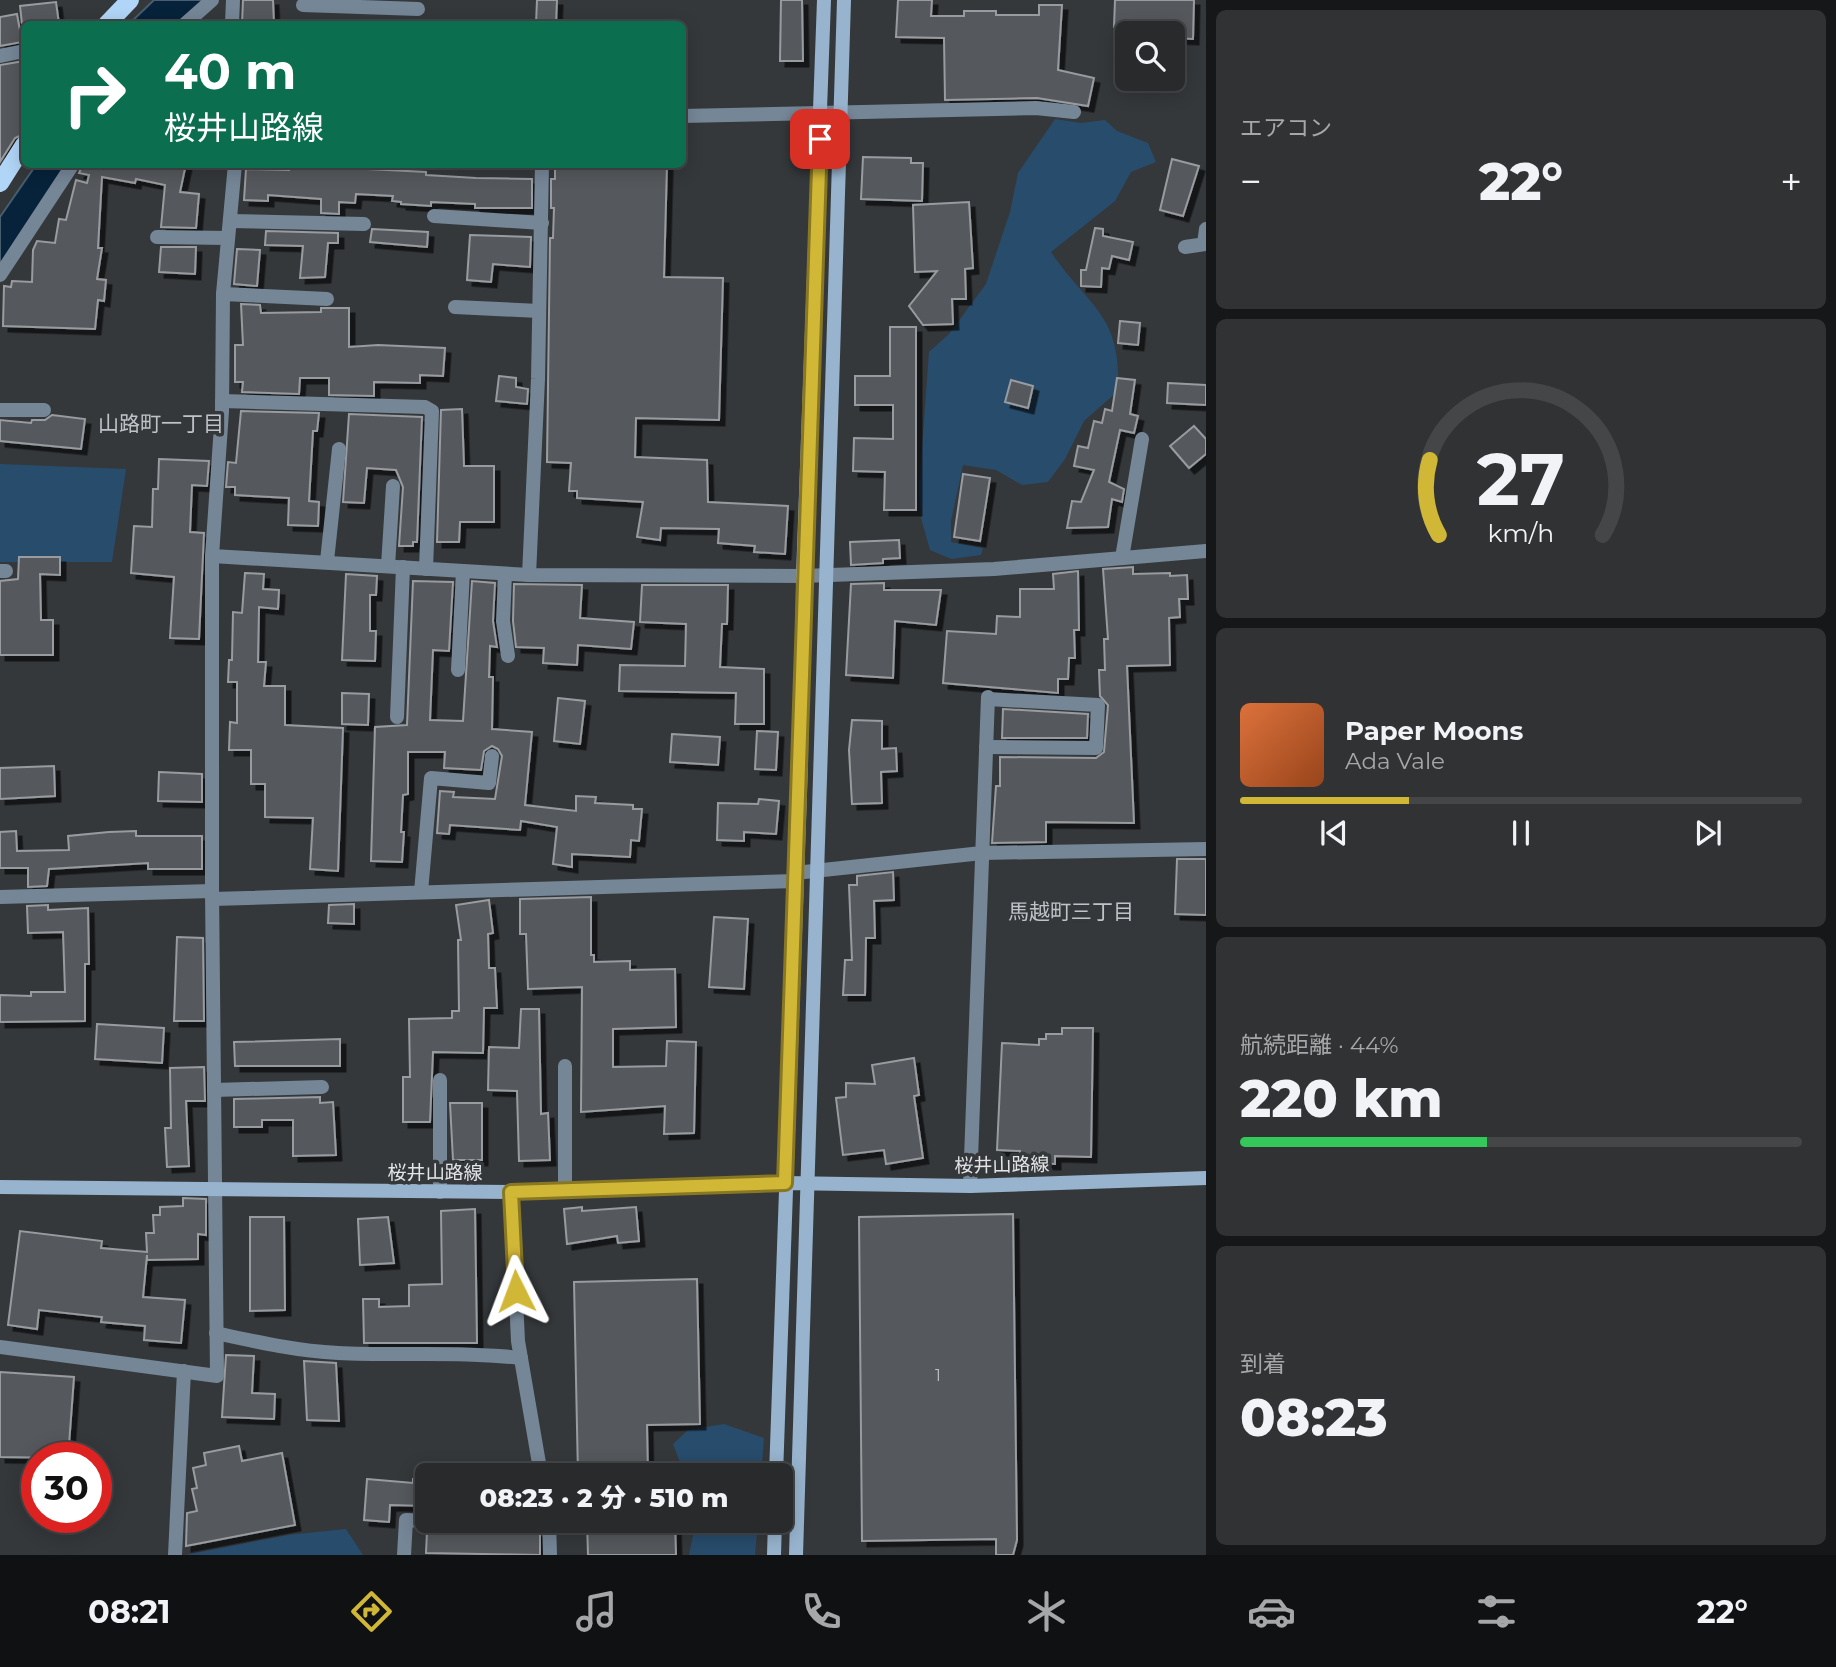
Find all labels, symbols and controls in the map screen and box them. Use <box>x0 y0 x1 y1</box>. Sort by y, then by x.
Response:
map controls <box>1115 21 1185 91</box>
button: search <box>1115 21 1185 91</box>
text: 40 m <box>164 42 296 101</box>
icon: right <box>49 49 140 140</box>
text: 桜井山路線 <box>164 108 324 147</box>
pin <box>790 109 850 169</box>
text: エアコン <box>1240 114 1332 142</box>
icon: arrive <box>801 120 839 158</box>
text: 22° <box>1479 150 1563 213</box>
text: − <box>1240 158 1262 205</box>
text: + <box>1780 158 1802 205</box>
district label: 山路町一丁目 <box>98 411 224 436</box>
text: 27 <box>1477 435 1565 523</box>
text: km/h <box>1488 517 1554 547</box>
text: Paper Moons <box>1345 715 1523 747</box>
text: Ada Vale <box>1345 747 1445 775</box>
icon: previous <box>1315 814 1353 852</box>
icon: pause <box>1502 814 1540 852</box>
icon: next <box>1689 814 1727 852</box>
district label: 馬越町三丁目 <box>1008 899 1134 924</box>
text: 航続距離 · 44% <box>1240 1031 1399 1059</box>
text: 220 km <box>1240 1067 1443 1130</box>
street label: 桜井山路線 <box>954 1153 1050 1177</box>
street label: 桜井山路線 <box>387 1161 483 1184</box>
position arrow <box>479 1254 553 1328</box>
text: 到着 <box>1240 1350 1286 1378</box>
house number: 1 <box>935 1366 941 1385</box>
text: 08:23 <box>1240 1386 1388 1449</box>
speed limit sign: 30 <box>21 1442 112 1533</box>
text: 08:23 · 2 分 · 510 m <box>480 1482 728 1514</box>
icon: directions <box>347 1587 396 1636</box>
icon: music <box>572 1587 621 1636</box>
icon: phone <box>797 1587 846 1636</box>
icon: climate <box>1022 1587 1071 1636</box>
icon: car <box>1247 1587 1296 1636</box>
icon: filters <box>1472 1587 1521 1636</box>
text: 08:21 <box>88 1592 171 1631</box>
text: 22° <box>1697 1592 1748 1631</box>

